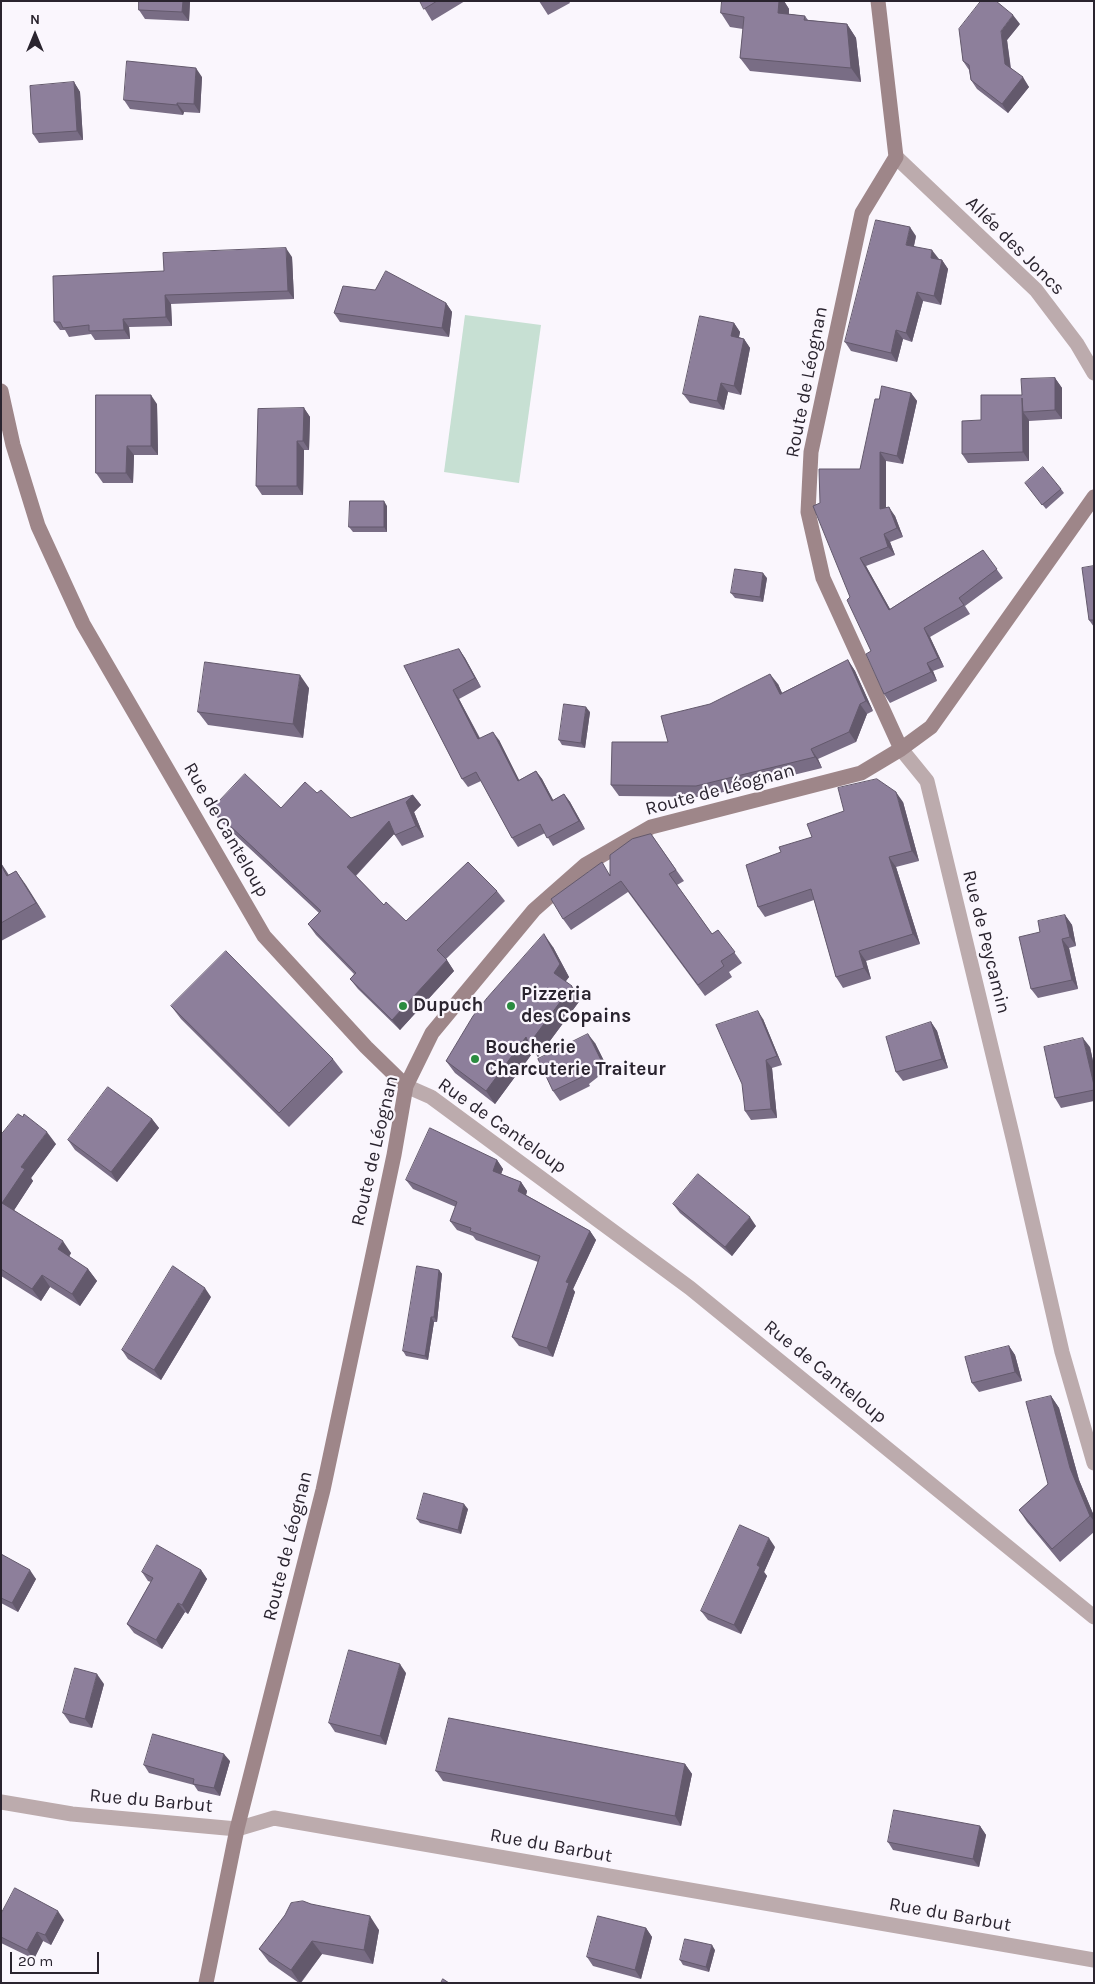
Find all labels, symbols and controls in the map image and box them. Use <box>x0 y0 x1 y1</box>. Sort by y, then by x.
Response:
north arrow <box>10 10 60 60</box>
text: N <box>30 11 40 28</box>
street label: Allée des Joncs <box>961 192 1069 300</box>
street label: Route de Léognan <box>781 304 833 460</box>
street label: Rue de Canteloup <box>178 759 274 901</box>
street label: Route de Léognan <box>643 759 797 821</box>
street label: Rue de Peycamin <box>957 868 1015 1016</box>
place label: Pizzeria des Copains <box>521 984 631 1028</box>
place label: Dupuch <box>413 995 483 1017</box>
marker: Dupuch <box>397 1000 409 1012</box>
marker: Pizzeria des Copains <box>505 1000 517 1012</box>
place label: Boucherie Charcuterie Traiteur <box>485 1037 666 1081</box>
marker: Boucherie Charcuterie Traiteur <box>469 1053 481 1065</box>
street label: Rue de Canteloup <box>433 1073 571 1179</box>
street label: Route de Léognan <box>347 1074 403 1228</box>
street label: Rue de Canteloup <box>759 1315 891 1429</box>
street label: Route de Léognan <box>258 1469 318 1623</box>
street label: Rue du Barbut <box>88 1784 214 1818</box>
street label: Rue du Barbut <box>488 1824 614 1868</box>
street label: Rue du Barbut <box>887 1893 1013 1937</box>
scale bar <box>12 1942 101 1974</box>
text: 20 m <box>18 1952 53 1970</box>

